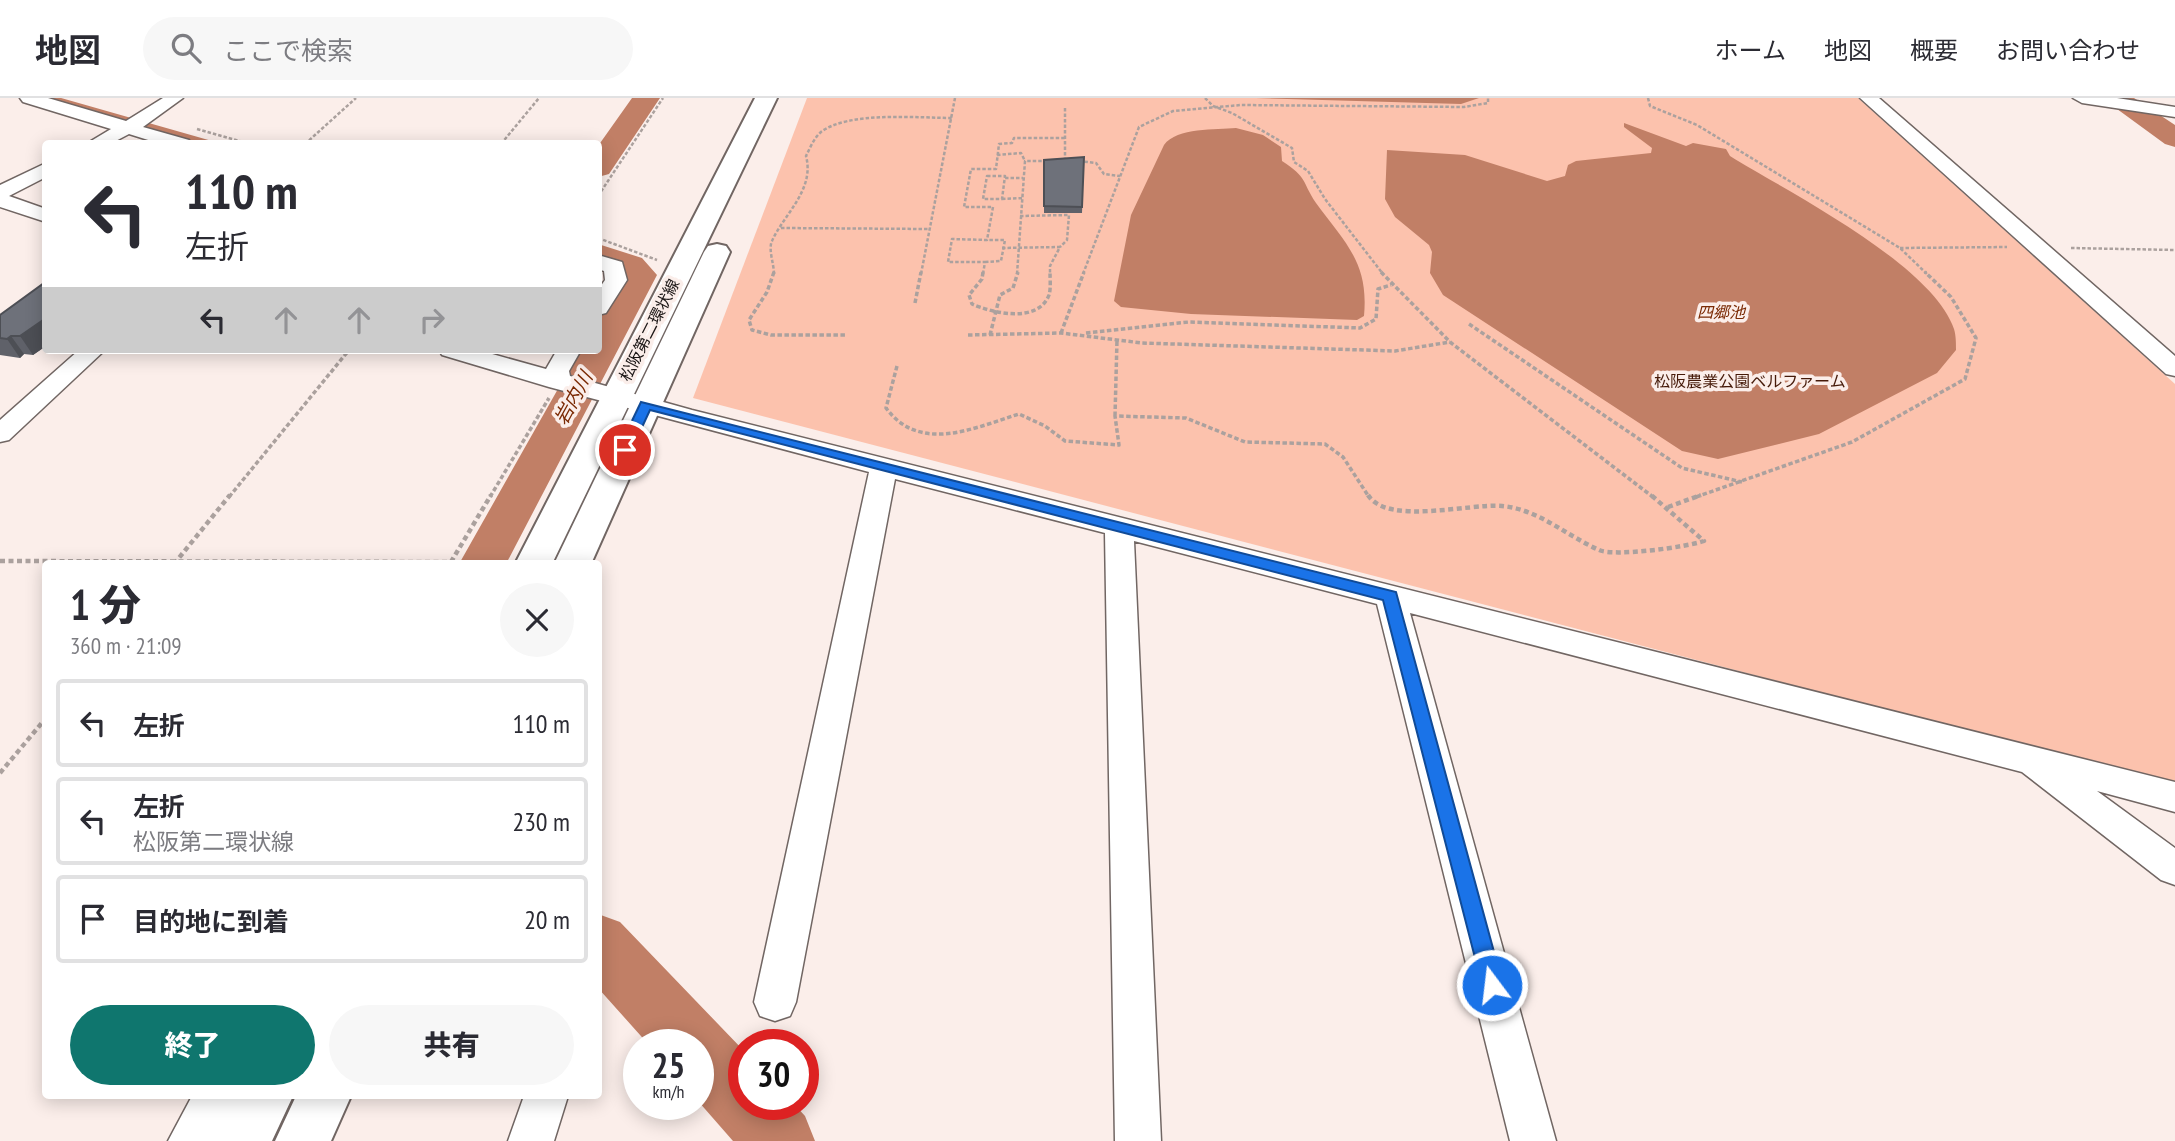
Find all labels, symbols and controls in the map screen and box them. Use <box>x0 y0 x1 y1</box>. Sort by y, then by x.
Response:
search box <box>143 17 633 80</box>
text: 地図 <box>35 28 101 71</box>
icon: search <box>167 29 205 67</box>
text: ここで検索 <box>223 34 353 67</box>
text: ホーム <box>1715 35 1786 66</box>
text: 地図 <box>1824 35 1872 66</box>
text: 概要 <box>1910 35 1958 66</box>
text: お問い合わせ <box>1996 35 2140 66</box>
text: 110 m <box>185 159 298 223</box>
icon: left <box>70 168 161 259</box>
text: 左折 <box>185 225 249 267</box>
street label: 松阪第二環状線 <box>615 276 683 384</box>
icon: left <box>194 301 232 339</box>
icon: ahead <box>267 301 305 339</box>
icon: ahead <box>340 301 378 339</box>
icon: right <box>413 301 451 339</box>
water label: 四郷池 <box>1697 302 1747 322</box>
water label: 岩内川 <box>549 366 598 429</box>
park label: 松阪農業公園ベルファーム <box>1654 371 1846 391</box>
pin <box>595 420 655 480</box>
icon: arrive <box>606 431 644 469</box>
text: 1 分 <box>70 577 141 632</box>
button: close <box>500 583 574 657</box>
text: 360 m · 21:09 <box>70 631 182 660</box>
icon: left <box>74 704 112 742</box>
text: 110 m <box>512 707 570 740</box>
text: 左折 <box>133 709 185 742</box>
text: 左折 <box>133 790 185 823</box>
icon: left <box>74 802 112 840</box>
text: 230 m <box>512 805 570 838</box>
text: 松阪第二環状線 <box>133 827 294 856</box>
icon: arrive <box>74 900 112 938</box>
text: 20 m <box>524 903 570 936</box>
text: 目的地に到着 <box>133 905 289 938</box>
position arrow <box>1455 948 1529 1022</box>
button: 終了 <box>70 1005 315 1085</box>
button: 共有 <box>329 1005 574 1085</box>
speed limit sign: 30 <box>728 1029 819 1120</box>
text: 25 <box>652 1042 685 1088</box>
text: km/h <box>653 1080 684 1103</box>

